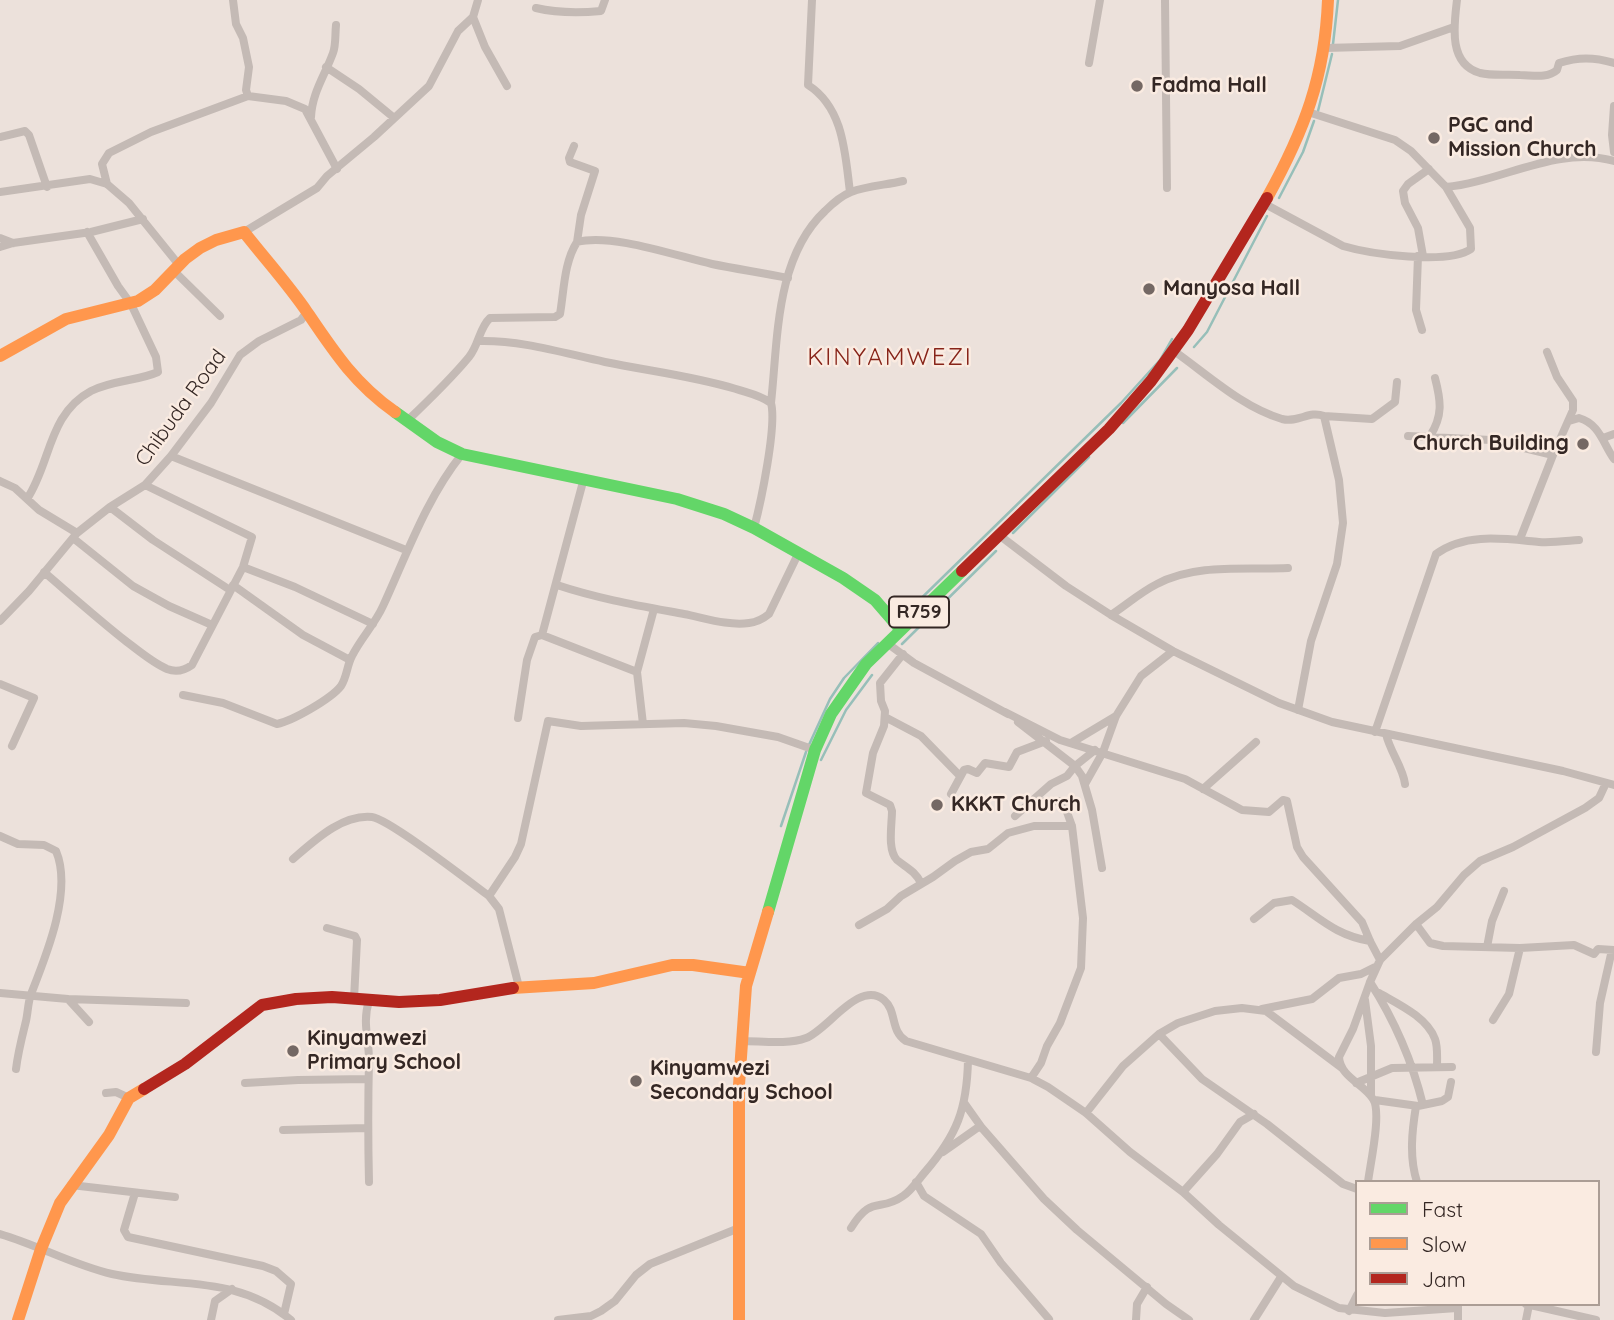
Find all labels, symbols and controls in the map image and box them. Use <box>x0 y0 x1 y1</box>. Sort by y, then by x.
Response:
place label: Fadma Hall <box>1151 73 1267 99</box>
marker: Fadma Hall <box>1129 78 1145 94</box>
place label: PGC and Mission Church <box>1448 113 1597 163</box>
marker: PGC and Mission Church <box>1426 130 1442 146</box>
place label: Manyosa Hall <box>1163 276 1300 302</box>
marker: Manyosa Hall <box>1141 281 1157 297</box>
district label: KINYAMWEZI <box>808 344 972 372</box>
street label: Chibuda Road <box>130 345 232 471</box>
place label: Church Building <box>1413 431 1569 457</box>
marker: Church Building <box>1575 436 1591 452</box>
road number: R759 <box>889 596 949 628</box>
place label: KKKT Church <box>951 792 1081 818</box>
marker: KKKT Church <box>929 797 945 813</box>
place label: Kinyamwezi Primary School <box>307 1026 461 1076</box>
marker: Kinyamwezi Primary School <box>285 1043 301 1059</box>
place label: Kinyamwezi Secondary School <box>650 1056 833 1106</box>
marker: Kinyamwezi Secondary School <box>628 1073 644 1089</box>
legend <box>1355 1180 1600 1306</box>
text: Fast <box>1422 1196 1463 1222</box>
text: Slow <box>1422 1231 1467 1257</box>
text: Jam <box>1422 1266 1466 1292</box>

